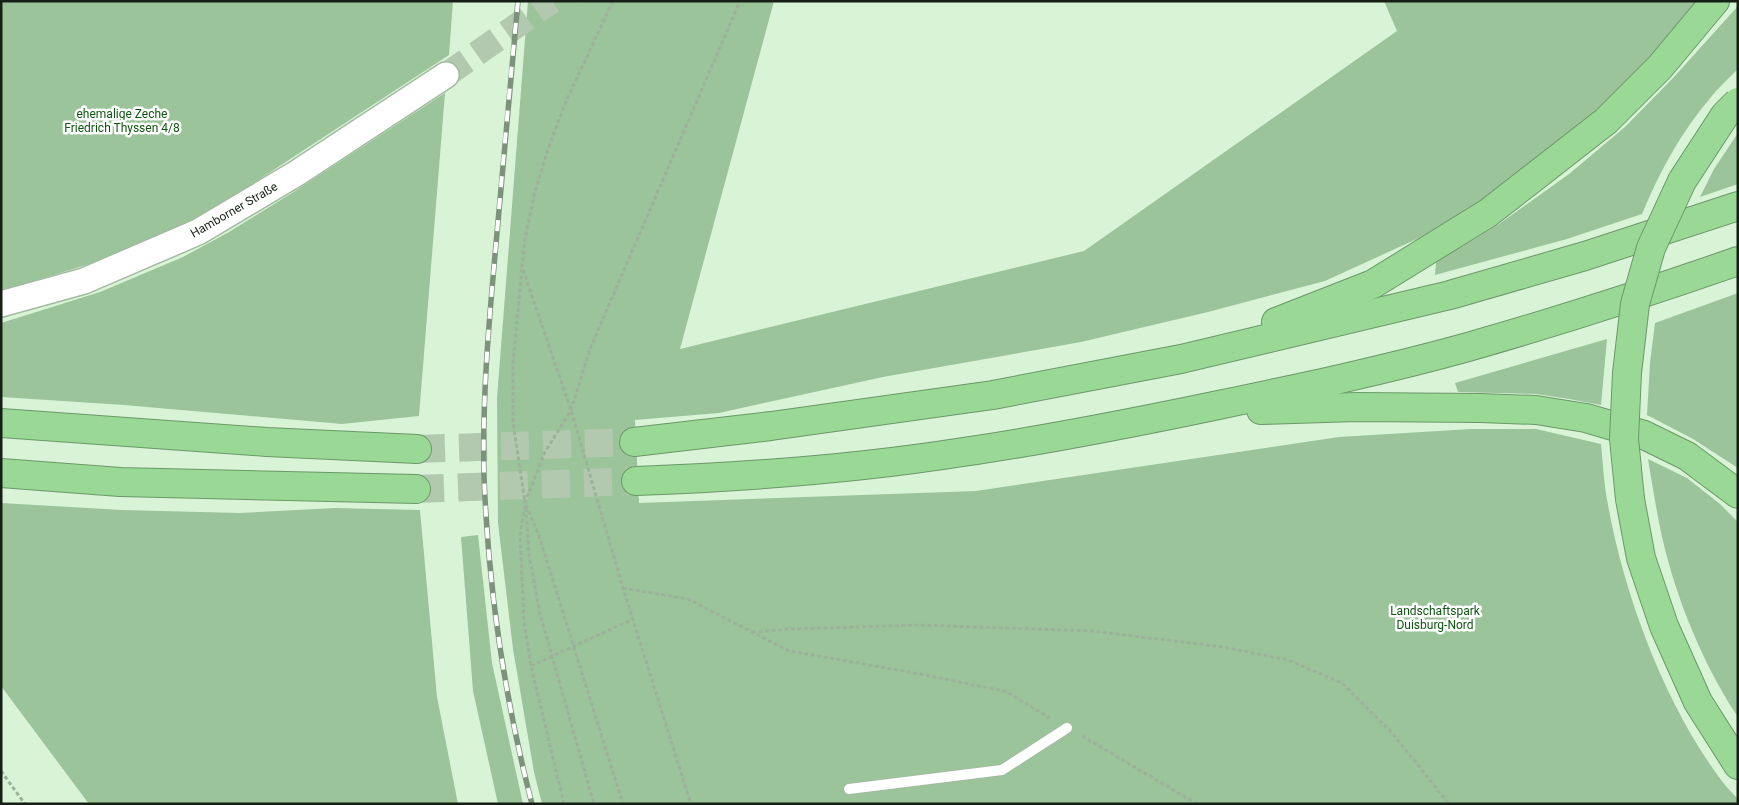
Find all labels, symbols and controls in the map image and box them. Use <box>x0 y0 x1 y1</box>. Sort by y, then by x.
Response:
park label: ehemalige Zeche Friedrich Thyssen 4/8 <box>64 107 180 135</box>
street label: Hamborner Straße <box>188 179 280 241</box>
park label: Landschaftspark Duisburg-Nord <box>1390 604 1481 632</box>

